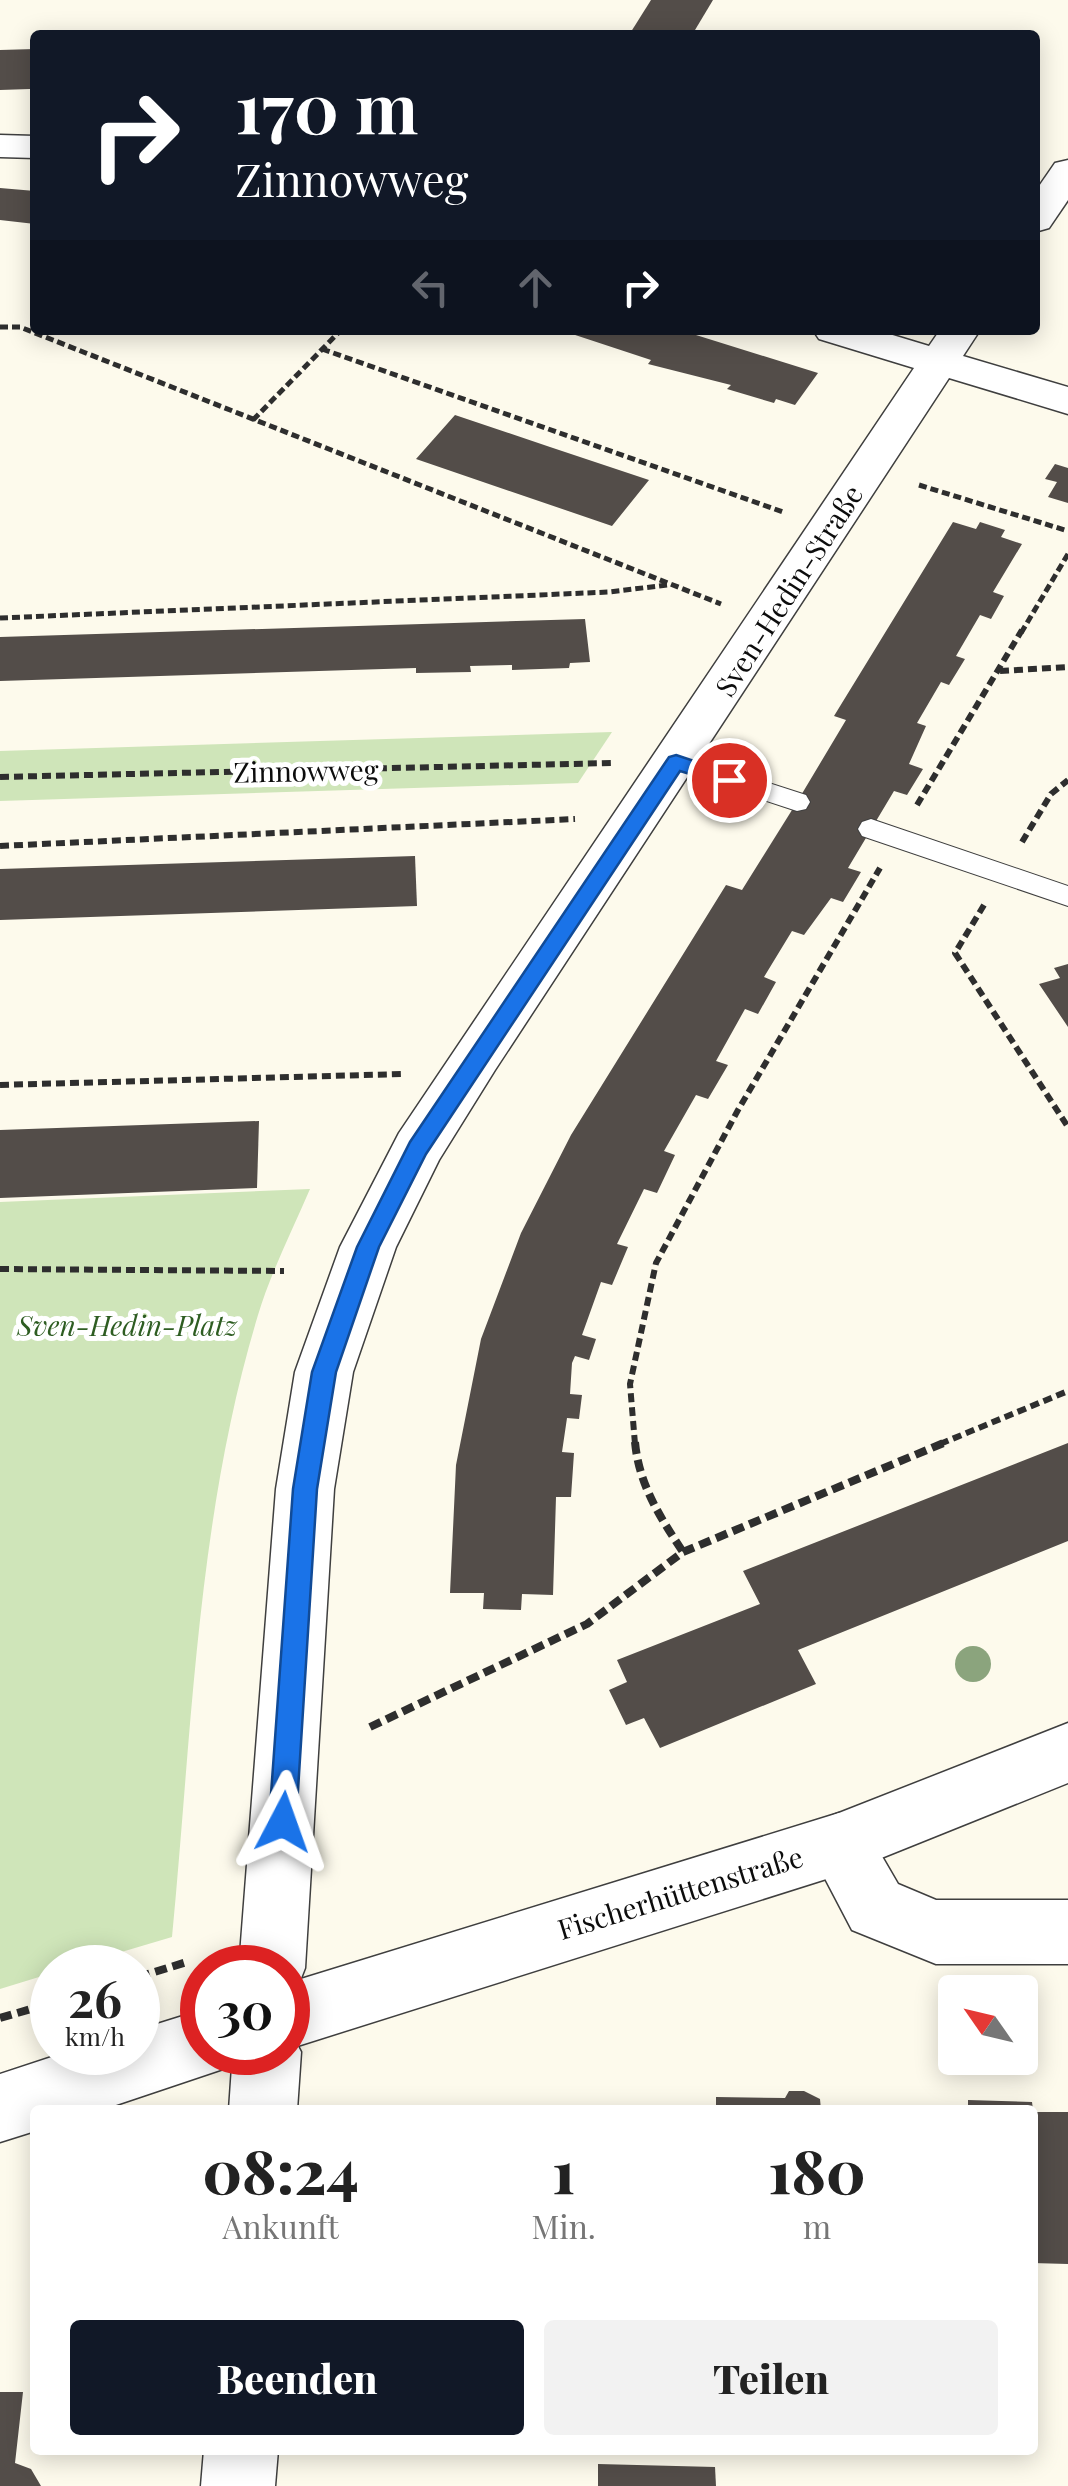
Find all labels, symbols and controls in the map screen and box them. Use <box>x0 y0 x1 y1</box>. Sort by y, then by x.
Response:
text: 170 m <box>235 58 418 152</box>
icon: right <box>70 70 200 200</box>
text: Zinnowweg <box>235 148 468 208</box>
icon: left <box>403 260 458 315</box>
icon: ahead <box>508 260 563 315</box>
icon: right <box>613 260 668 315</box>
street label: Sven-Hedin-Straße <box>706 477 870 703</box>
pin <box>687 738 772 823</box>
street label: Zinnowweg <box>233 750 379 790</box>
icon: arrive <box>702 753 757 808</box>
park label: Sven-Hedin-Platz <box>16 1306 239 1343</box>
position arrow <box>231 1770 335 1874</box>
street label: Fischerhüttenstraße <box>553 1837 807 1947</box>
speed limit sign: 30 <box>180 1945 310 2075</box>
text: 26 <box>68 1964 122 2031</box>
north arrow <box>938 1975 1038 2075</box>
map controls <box>938 1975 1038 2075</box>
text: km/h <box>65 2019 125 2052</box>
text: 08:24 <box>202 2129 359 2209</box>
text: 1 <box>552 2129 575 2209</box>
text: 180 <box>768 2129 866 2209</box>
text: Ankunft <box>222 2204 339 2247</box>
text: Min. <box>531 2204 596 2247</box>
text: m <box>803 2204 831 2247</box>
button: Beenden <box>70 2320 524 2435</box>
button: Teilen <box>544 2320 998 2435</box>

